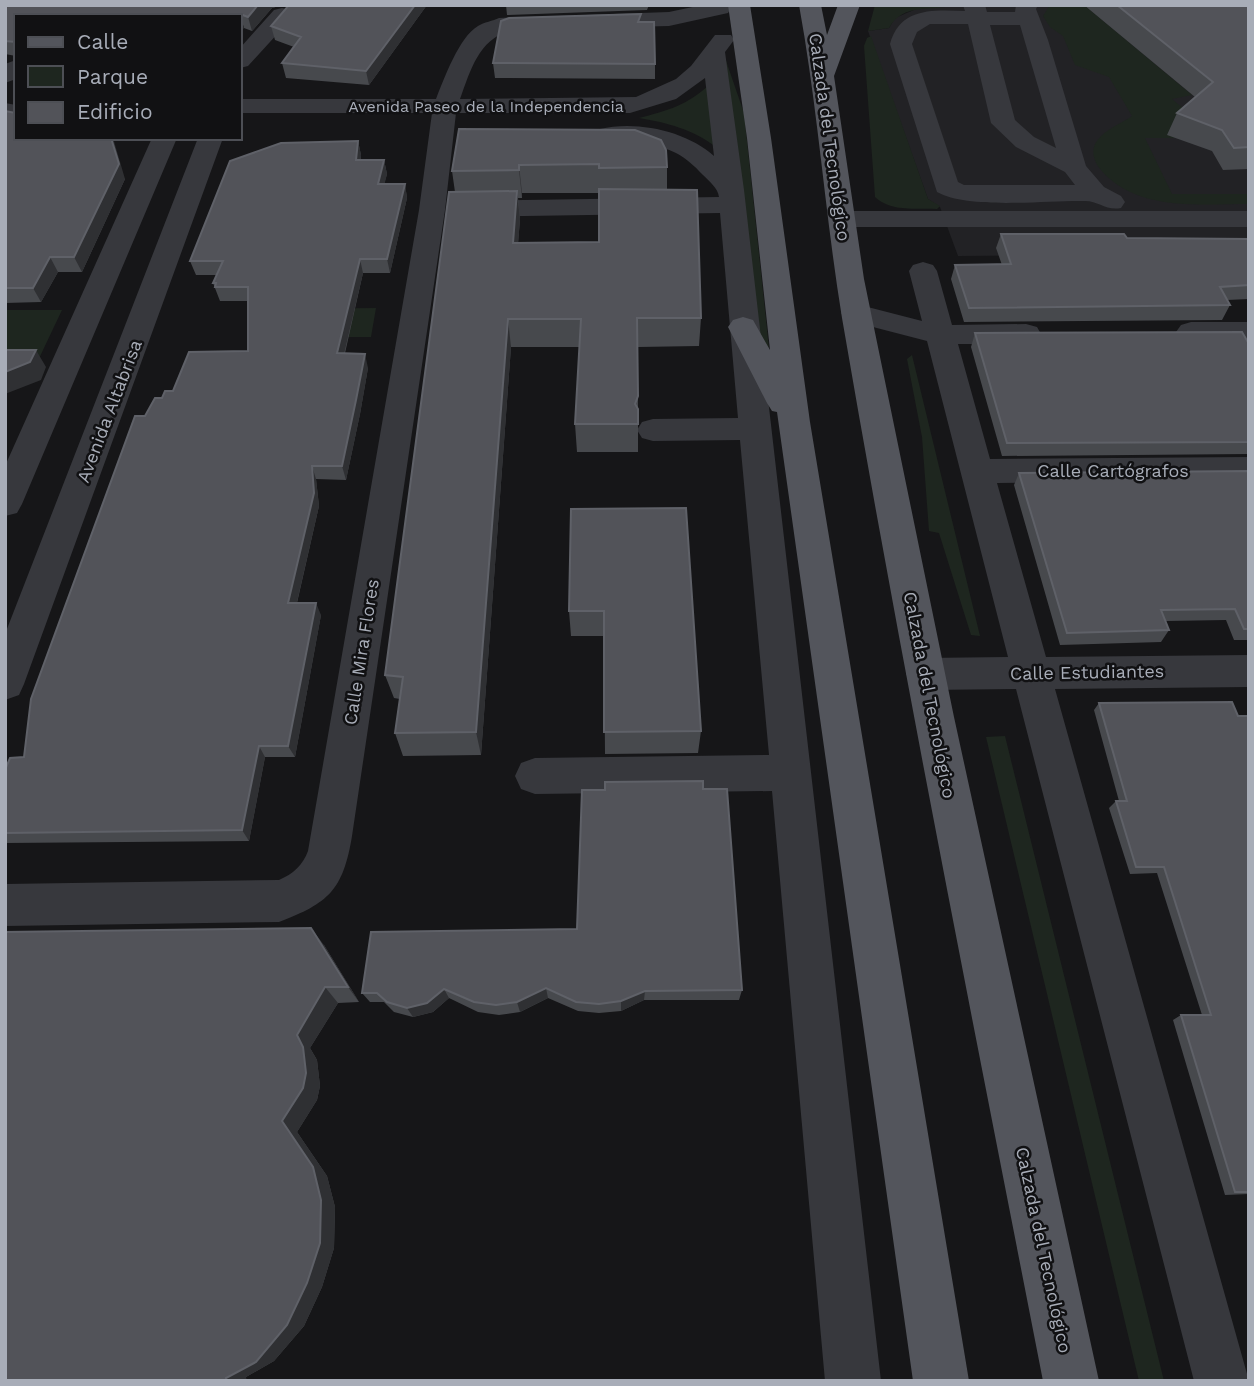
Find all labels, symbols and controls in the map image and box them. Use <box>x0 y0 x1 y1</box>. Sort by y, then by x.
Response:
legend <box>14 14 242 140</box>
text: Calle <box>77 29 128 54</box>
street label: Calzada del Tecnológico <box>805 32 855 242</box>
text: Parque <box>77 64 148 89</box>
street label: Avenida Paseo de la Independencia <box>348 97 624 116</box>
text: Edificio <box>77 99 153 124</box>
street label: Avenida Altabrisa <box>72 337 146 485</box>
street label: Calle Cartógrafos <box>1037 460 1189 481</box>
street label: Calle Mira Flores <box>339 578 383 726</box>
street label: Calzada del Tecnológico <box>900 590 960 800</box>
street label: Calle Estudiantes <box>1010 660 1164 684</box>
street label: Calzada del Tecnológico <box>1012 1145 1076 1355</box>

